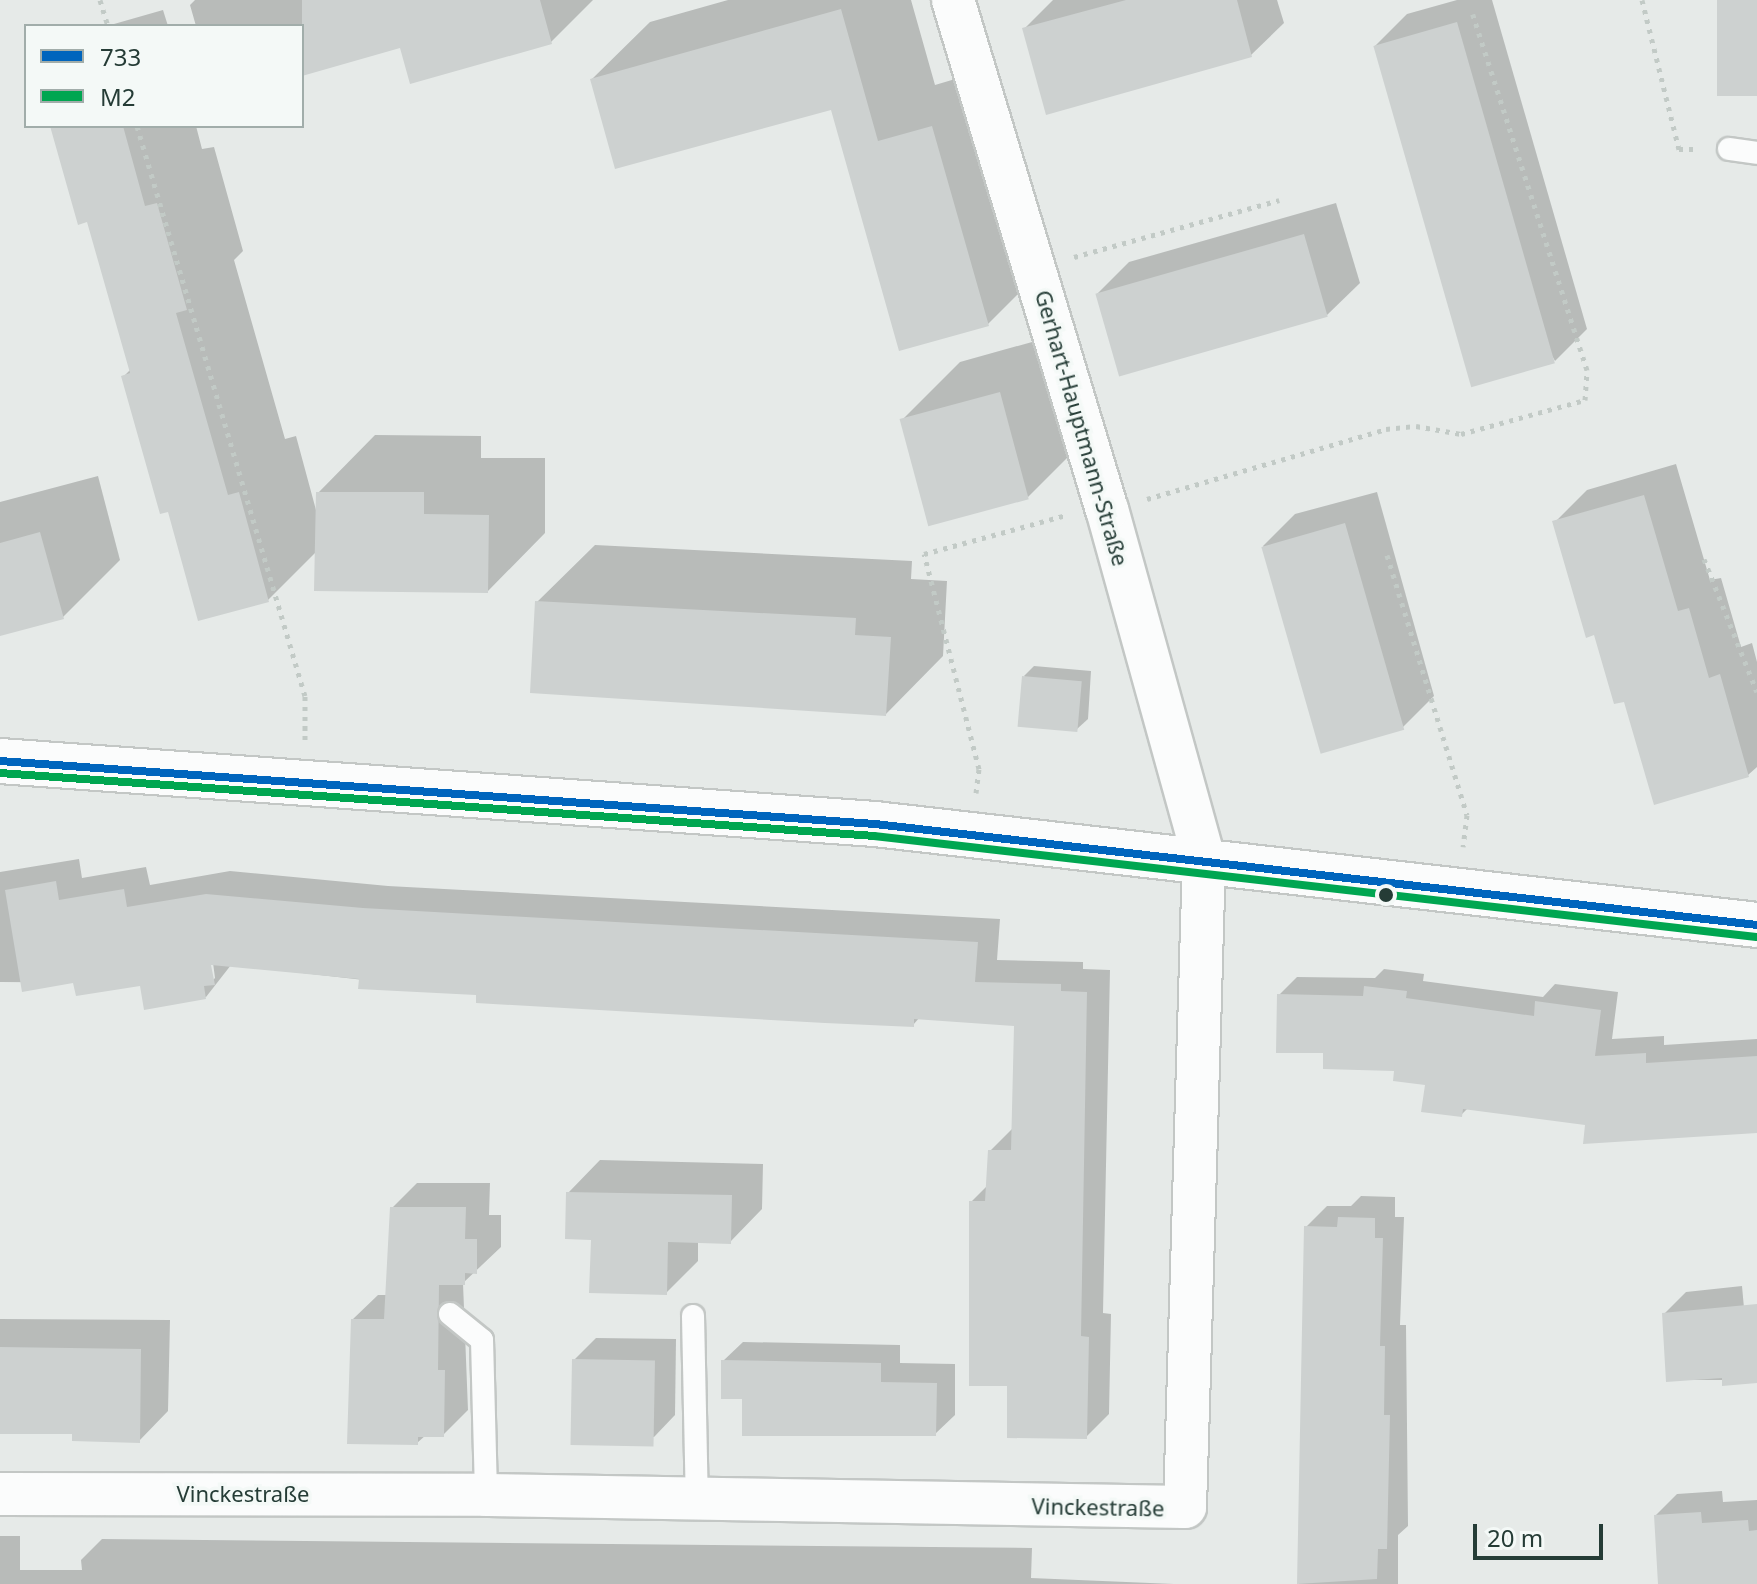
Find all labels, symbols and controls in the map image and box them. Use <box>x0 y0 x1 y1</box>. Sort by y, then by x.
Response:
legend <box>24 24 304 128</box>
text: 733 <box>100 40 141 73</box>
text: M2 <box>100 80 136 113</box>
street label: Gerhart-Hauptmann-Straße <box>1030 287 1134 569</box>
unlabelled marker <box>1378 887 1394 903</box>
street label: Vinckestraße <box>177 1481 309 1507</box>
street label: Vinckestraße <box>1031 1493 1165 1521</box>
scale bar <box>1477 1508 1607 1558</box>
text: 20 m <box>1487 1521 1543 1554</box>

